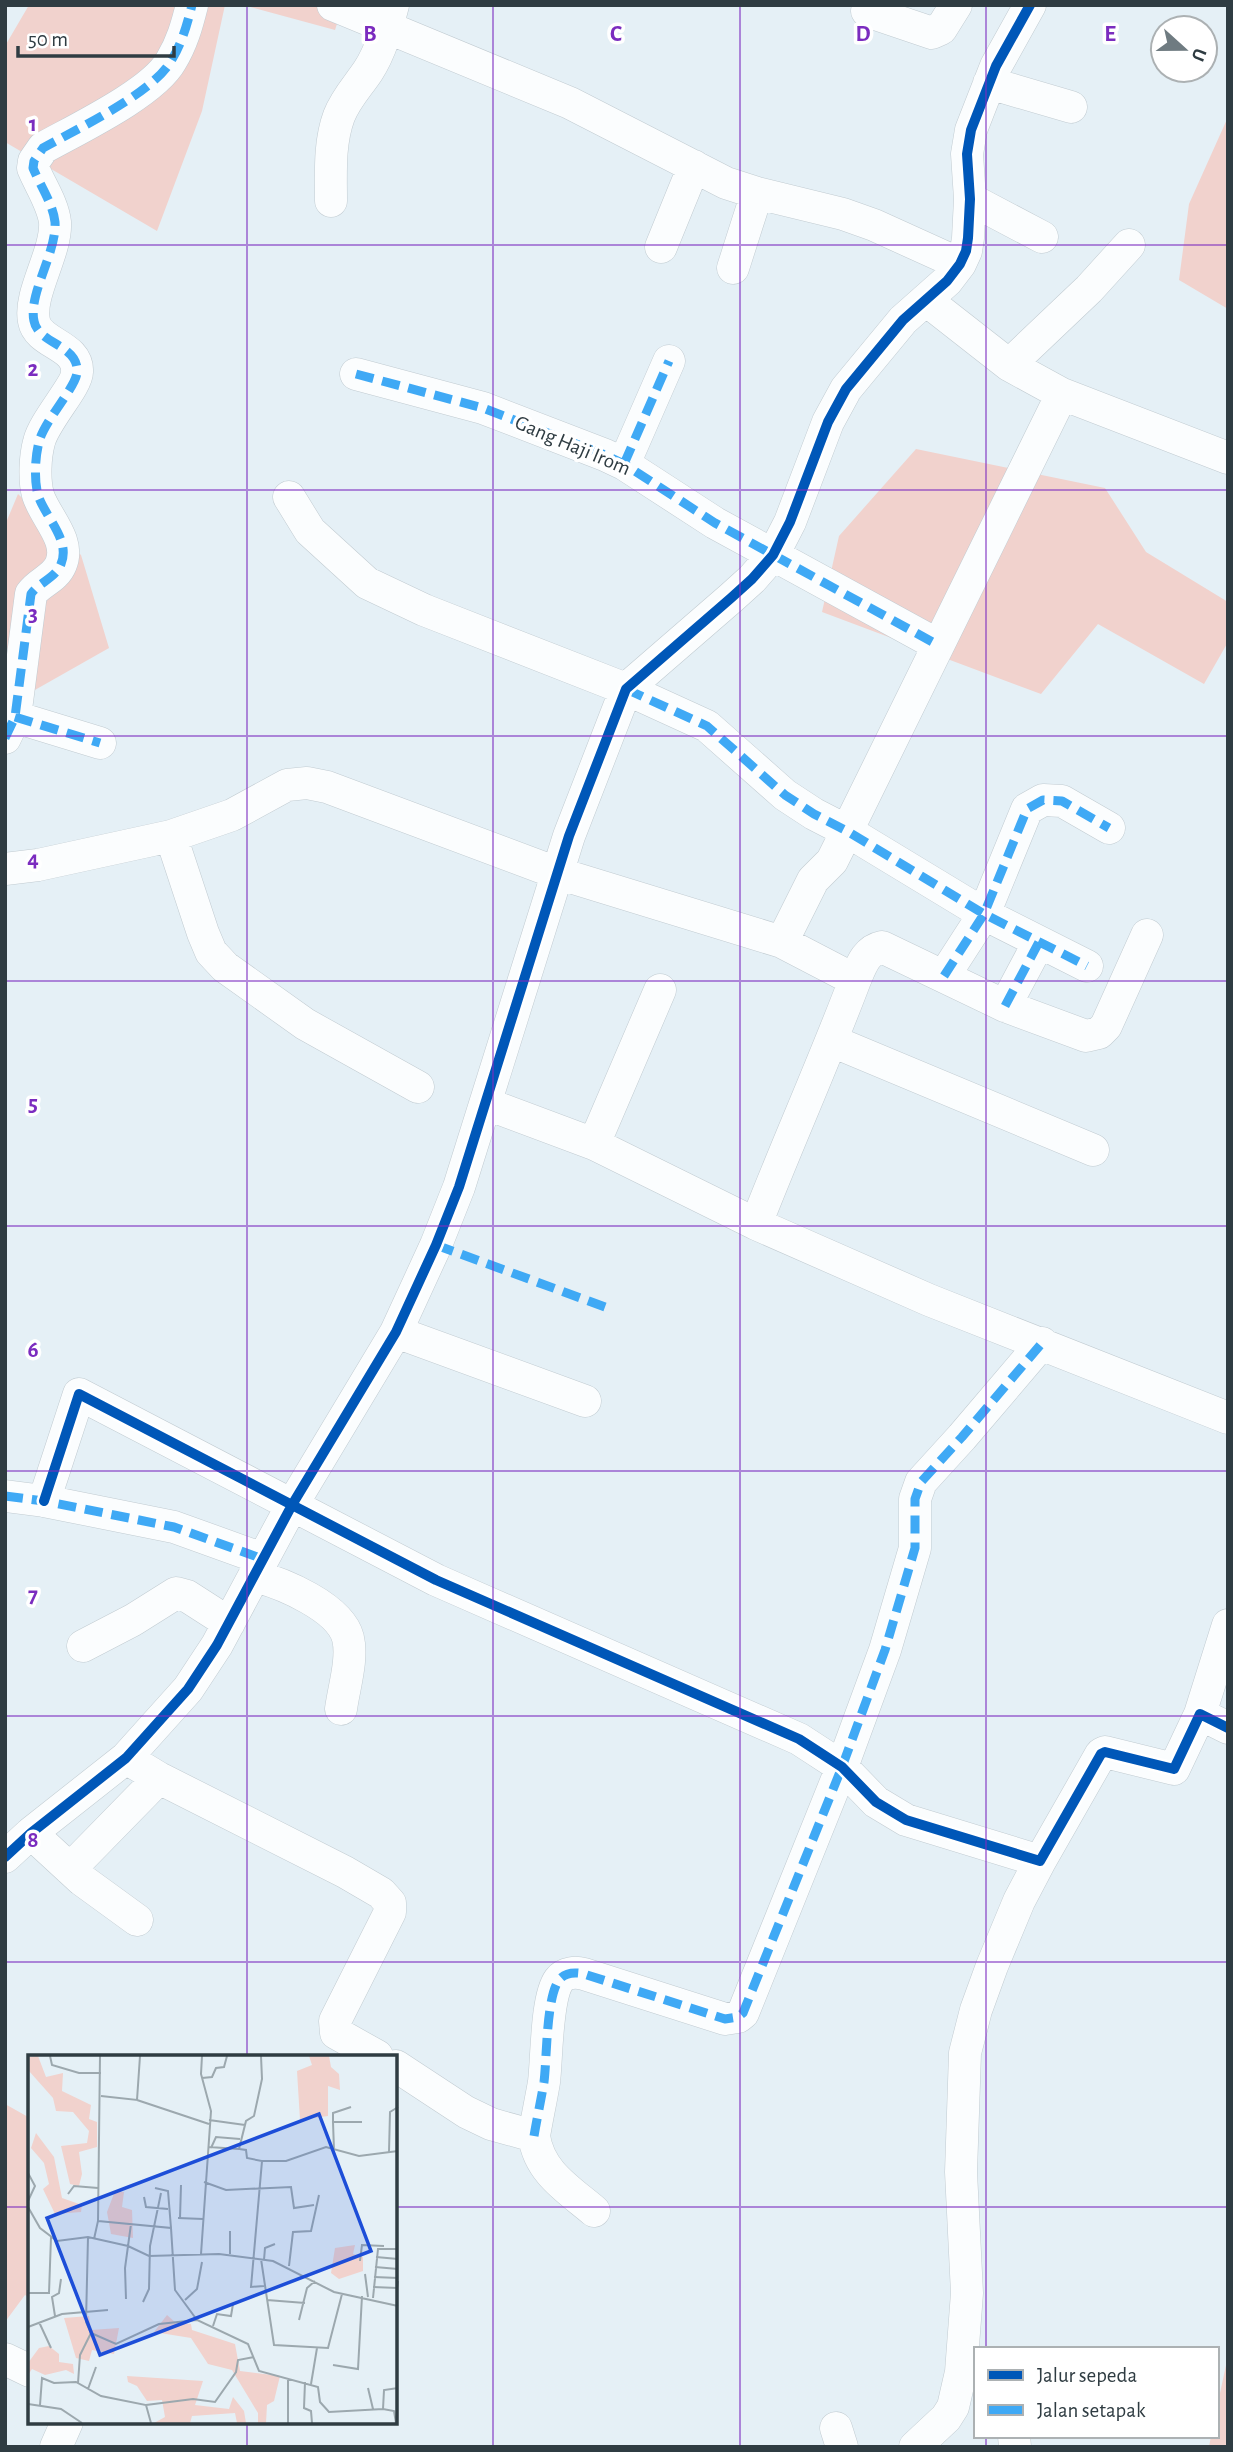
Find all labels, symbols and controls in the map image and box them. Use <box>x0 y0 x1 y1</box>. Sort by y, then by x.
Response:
scale bar <box>18 14 173 58</box>
north arrow <box>1149 14 1219 84</box>
text: B <box>363 23 377 46</box>
text: C <box>610 23 622 46</box>
text: D <box>855 23 871 46</box>
text: E <box>1104 23 1116 46</box>
text: 50 m <box>28 29 68 50</box>
text: U <box>1187 45 1210 64</box>
text: 1 <box>29 113 37 136</box>
text: 2 <box>28 358 39 381</box>
street label: Gang Haji Irom <box>512 412 634 479</box>
text: 3 <box>28 603 38 626</box>
text: 4 <box>27 848 39 871</box>
text: 5 <box>28 1093 38 1116</box>
text: 6 <box>27 1339 39 1362</box>
text: 7 <box>28 1584 38 1607</box>
text: 8 <box>27 1829 39 1852</box>
inset map <box>28 2055 397 2424</box>
legend <box>974 2347 1219 2438</box>
text: Jalur sepeda <box>1037 2365 1137 2386</box>
text: Jalan setapak <box>1037 2400 1146 2421</box>

